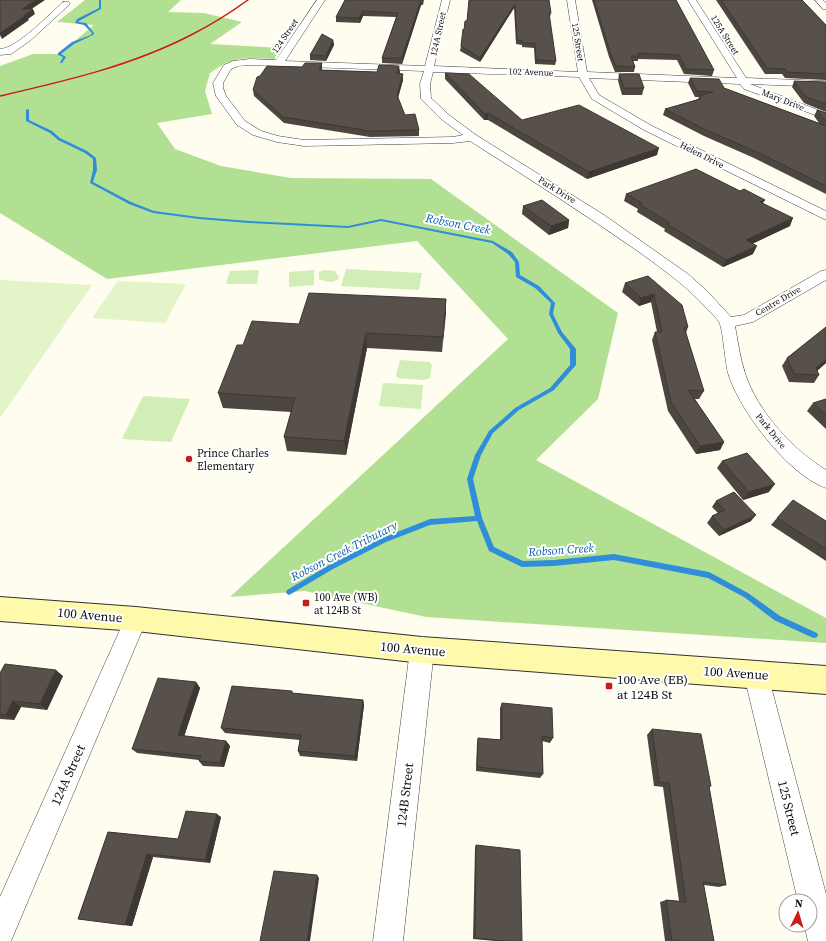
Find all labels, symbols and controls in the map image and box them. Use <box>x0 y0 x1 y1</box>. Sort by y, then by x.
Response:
street label: 124A Street <box>427 11 449 57</box>
street label: 125A Street <box>708 13 742 57</box>
street label: 124 Street <box>269 16 301 55</box>
street label: 125 Street <box>569 22 587 62</box>
street label: 102 Avenue <box>508 65 554 79</box>
street label: Mary Drive <box>760 86 806 114</box>
street label: Helen Drive <box>678 139 726 171</box>
street label: Park Drive <box>536 174 578 207</box>
water label: Robson Creek <box>423 210 492 238</box>
street label: Centre Drive <box>753 283 803 319</box>
street label: Park Drive <box>753 411 789 452</box>
place label: Prince Charles Elementary <box>197 446 269 474</box>
marker: Prince Charles Elementary <box>184 454 194 464</box>
water label: Robson Creek Tributary <box>287 517 400 585</box>
water label: Robson Creek <box>527 540 595 560</box>
place label: 100 Ave (WB) at 124B St <box>314 590 378 618</box>
marker: 100 Ave (WB) at 124B St <box>301 598 311 608</box>
street label: 100 Avenue <box>57 604 124 626</box>
street label: 100 Avenue <box>380 638 447 660</box>
street label: 100 Avenue <box>703 662 769 684</box>
place label: 100 Ave (EB) at 124B St <box>617 671 688 703</box>
marker: 100 Ave (EB) at 124B St <box>604 681 614 691</box>
street label: 124A Street <box>47 741 89 808</box>
street label: 124B Street <box>393 761 417 828</box>
street label: 125 Street <box>774 779 804 838</box>
north arrow <box>778 893 818 933</box>
text: N <box>794 896 803 911</box>

